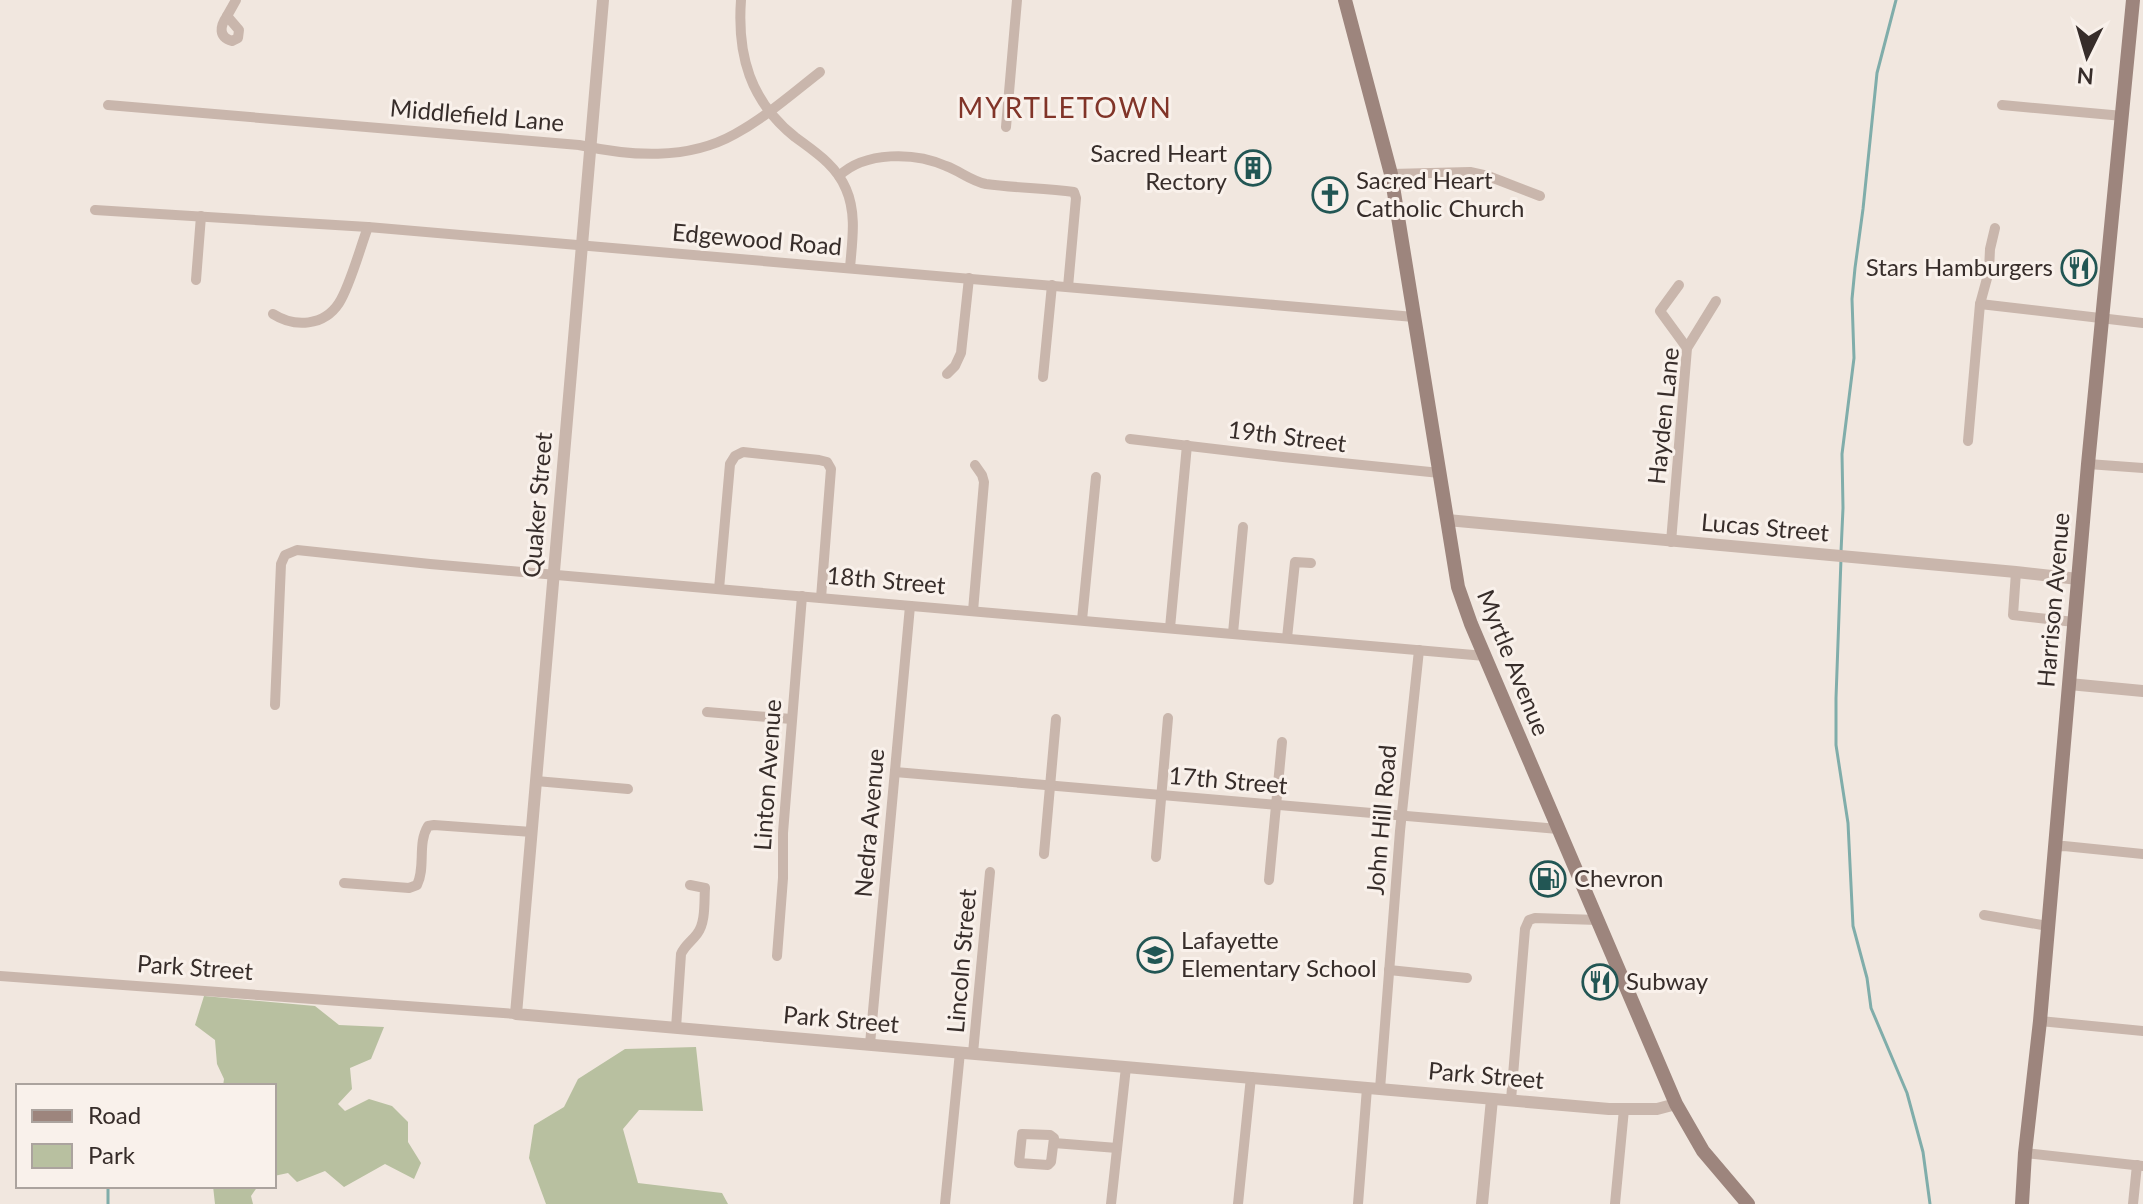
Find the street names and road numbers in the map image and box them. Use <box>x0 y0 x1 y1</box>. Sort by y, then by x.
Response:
street label: Middlefield Lane <box>389 92 566 137</box>
street label: Edgewood Road <box>671 217 843 260</box>
street label: Hayden Lane <box>1641 346 1684 486</box>
street label: 19th Street <box>1226 414 1348 457</box>
street label: Quaker Street <box>516 430 557 579</box>
street label: Lucas Street <box>1700 506 1831 547</box>
street label: Harrison Avenue <box>2030 511 2075 688</box>
street label: 18th Street <box>825 560 947 599</box>
street label: Myrtle Avenue <box>1472 585 1557 740</box>
street label: Linton Avenue <box>747 698 786 852</box>
street label: John Hill Road <box>1359 743 1402 896</box>
street label: Nedra Avenue <box>848 747 889 899</box>
street label: 17th Street <box>1167 760 1289 799</box>
street label: Lincoln Street <box>940 887 981 1034</box>
street label: Park Street <box>136 948 254 985</box>
street label: Park Street <box>782 999 901 1038</box>
street label: Park Street <box>1427 1055 1546 1094</box>

